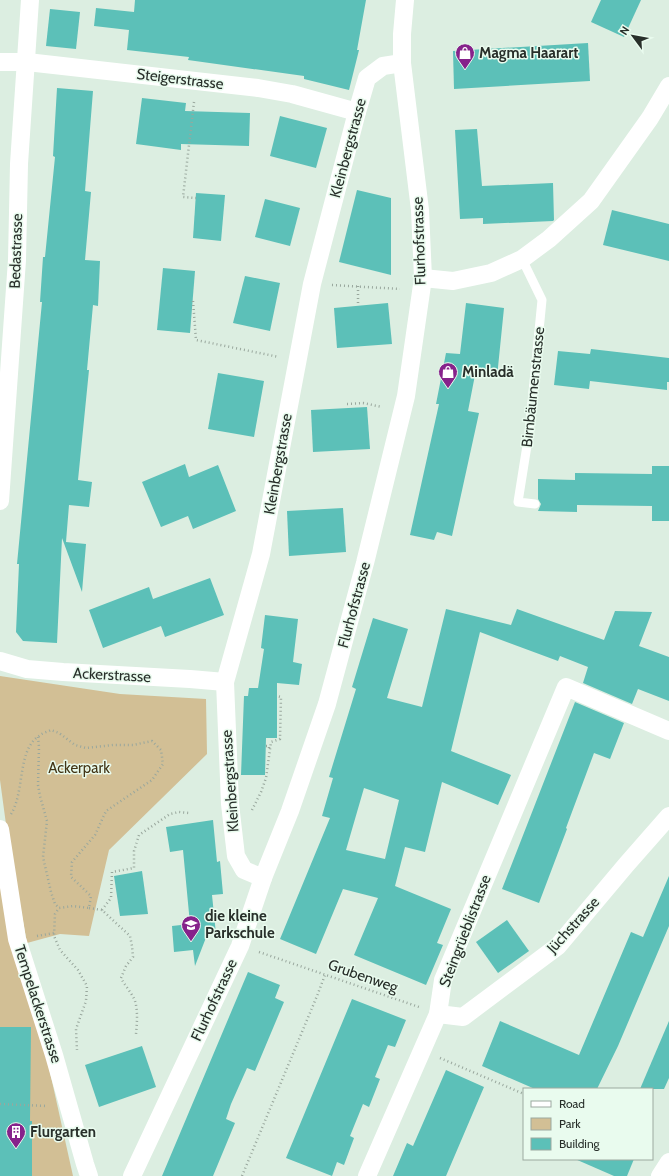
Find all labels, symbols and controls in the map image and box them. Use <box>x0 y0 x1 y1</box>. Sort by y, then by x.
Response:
north arrow <box>613 16 653 56</box>
text: N <box>617 24 633 38</box>
shop icon: Magma Haarart <box>454 42 476 70</box>
place label: Magma Haarart <box>479 44 578 62</box>
street label: Steigerstrasse <box>135 65 225 93</box>
street label: Kleinbergstrasse <box>326 96 370 200</box>
street label: Flurhofstrasse <box>408 196 430 286</box>
street label: Bedastrasse <box>6 213 26 289</box>
street label: Birnbäumenstrasse <box>518 326 548 448</box>
shop icon: Minladä <box>437 361 459 389</box>
place label: Minladä <box>462 363 514 381</box>
street label: Kleinbergstrasse <box>260 412 296 516</box>
street label: Flurhofstrasse <box>334 560 374 650</box>
street label: Ackerstrasse <box>73 664 152 686</box>
street label: Kleinbergstrasse <box>217 729 243 833</box>
park label: Ackerpark <box>48 759 110 777</box>
street label: Steingrüeblistrasse <box>435 872 495 990</box>
street label: Jüchstrasse <box>542 893 603 958</box>
place label: die kleine Parkschule <box>205 907 275 942</box>
school or university icon: die kleine Parkschule <box>180 914 202 942</box>
street label: Tempelackerstrasse <box>10 943 66 1066</box>
street label: Flurhofstrasse <box>187 956 241 1044</box>
street label: Grubenweg <box>326 956 401 997</box>
legend <box>523 1088 653 1160</box>
text: Road <box>559 1096 585 1111</box>
text: Park <box>559 1116 581 1131</box>
building icon: Flurgarten <box>5 1121 27 1149</box>
place label: Flurgarten <box>30 1123 96 1141</box>
text: Building <box>559 1136 601 1151</box>

